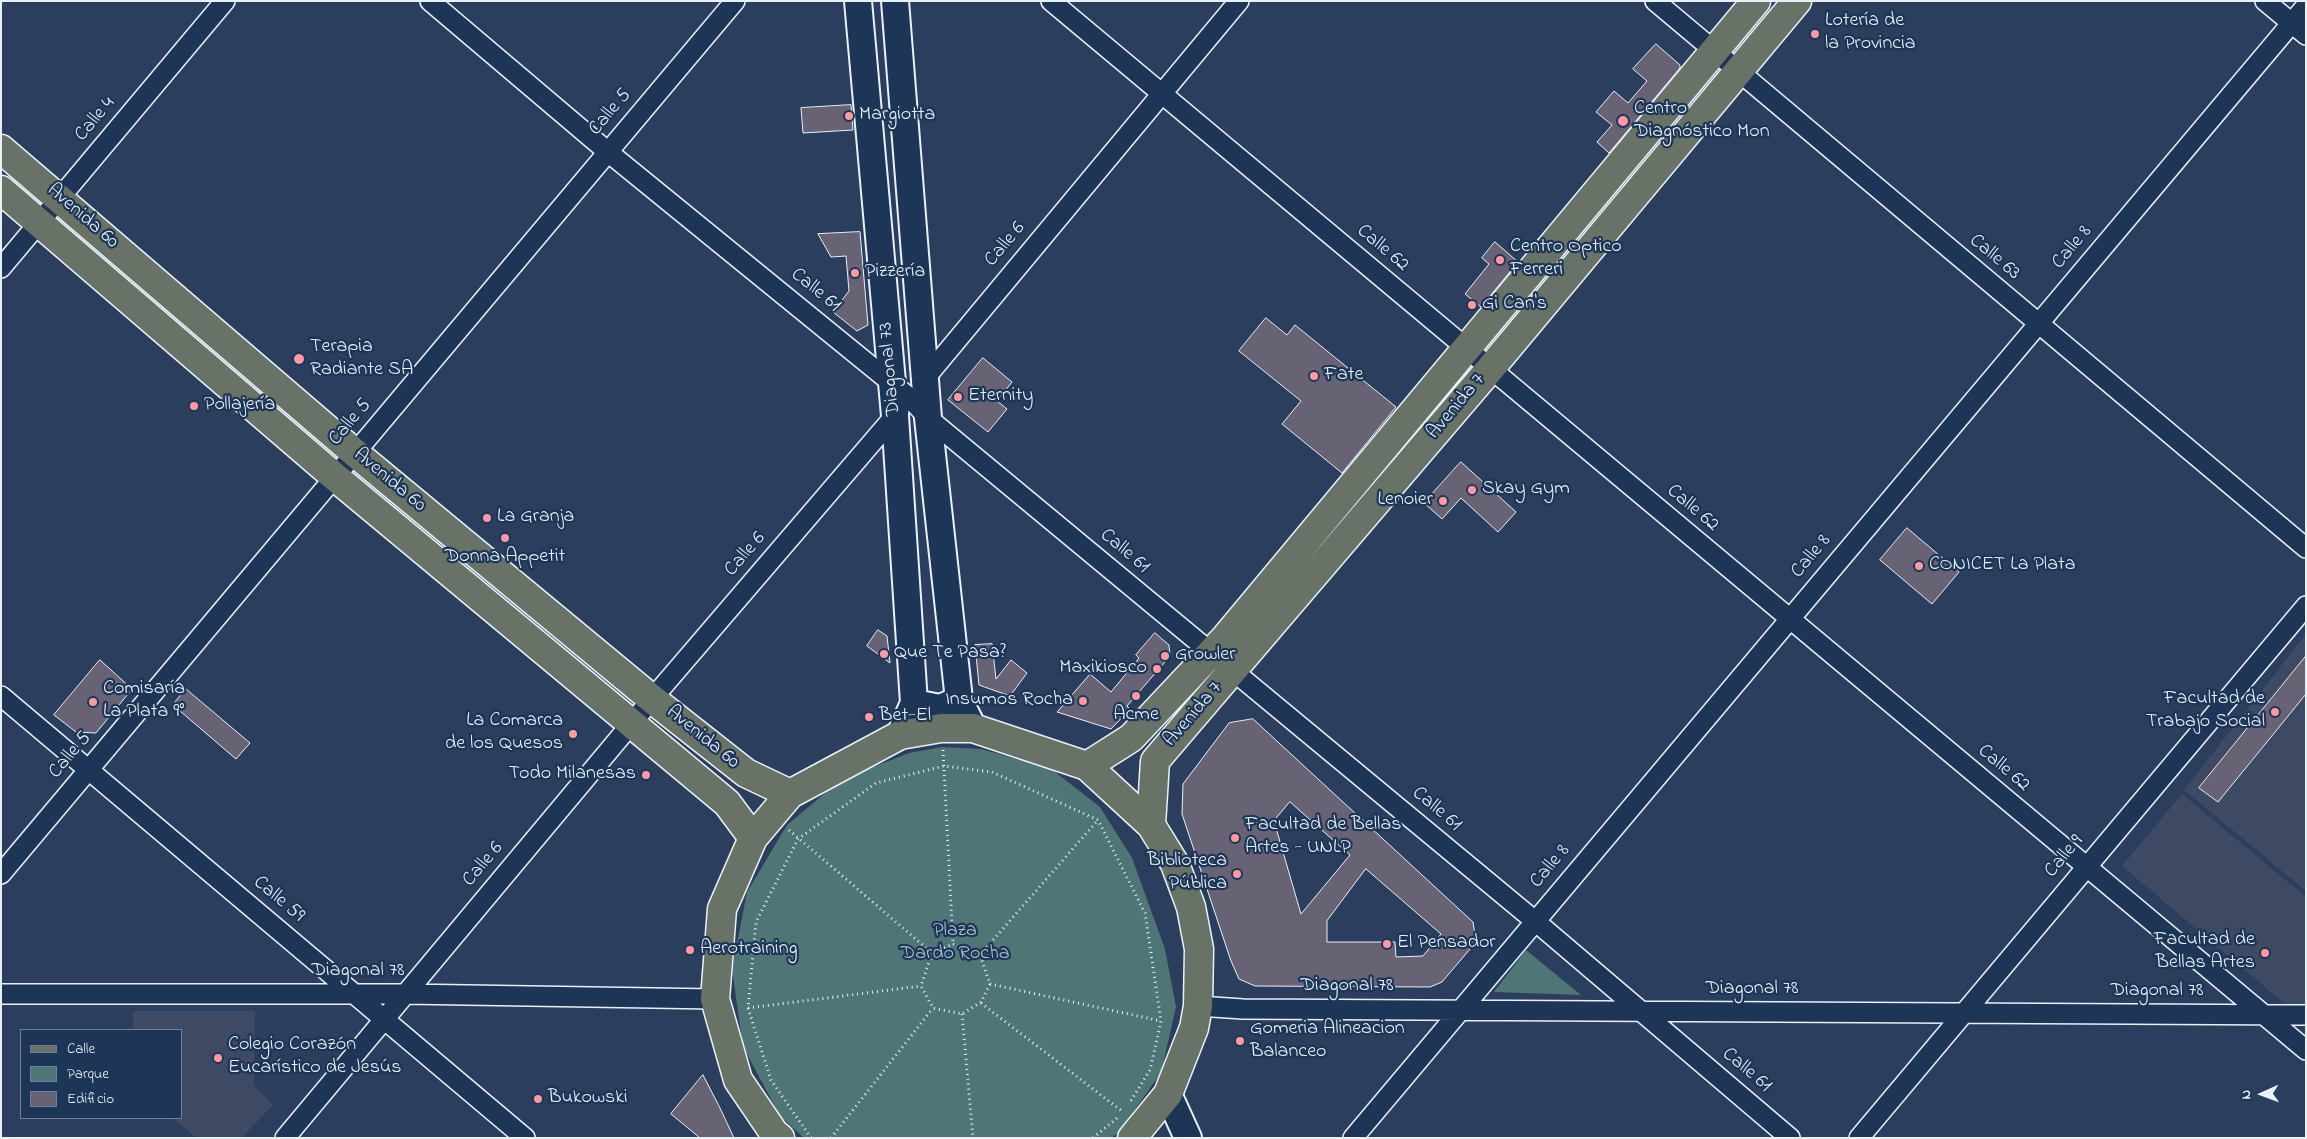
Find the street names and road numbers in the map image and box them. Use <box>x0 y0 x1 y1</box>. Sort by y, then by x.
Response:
street label: Calle 5 <box>584 85 638 141</box>
street label: Calle 4 <box>71 93 121 147</box>
street label: Avenida 60 <box>41 179 123 255</box>
street label: Calle 6 <box>980 218 1032 272</box>
street label: Calle 62 <box>1351 220 1413 278</box>
street label: Calle 8 <box>2048 221 2098 275</box>
street label: Calle 63 <box>1963 230 2025 286</box>
street label: Calle 61 <box>785 264 845 318</box>
street label: Diagonal 73 <box>875 321 907 417</box>
street label: Avenida 7 <box>1423 369 1491 445</box>
street label: Calle 5 <box>324 395 378 451</box>
street label: Avenida 60 <box>348 444 430 518</box>
street label: Calle 62 <box>1661 480 1723 538</box>
street label: Calle 61 <box>1094 524 1154 580</box>
street label: Calle 6 <box>720 528 772 582</box>
street label: Calle 8 <box>1787 530 1837 584</box>
street label: Avenida 7 <box>1159 678 1229 752</box>
street label: Avenida 60 <box>660 701 744 775</box>
street label: Calle 5 <box>44 728 98 784</box>
street label: Calle 62 <box>1972 740 2034 798</box>
street label: Calle 61 <box>1406 782 1466 838</box>
street label: Calle 9 <box>2040 831 2090 883</box>
street label: Calle 6 <box>458 838 510 892</box>
street label: Calle 8 <box>1526 840 1576 894</box>
street label: Calle 59 <box>247 872 309 928</box>
street label: Diagonal 78 <box>311 960 405 984</box>
street label: Diagonal 78 <box>1300 975 1394 999</box>
street label: Diagonal 78 <box>1705 978 1799 1002</box>
street label: Diagonal 78 <box>2110 980 2204 1004</box>
street label: Calle 61 <box>1716 1043 1776 1099</box>

